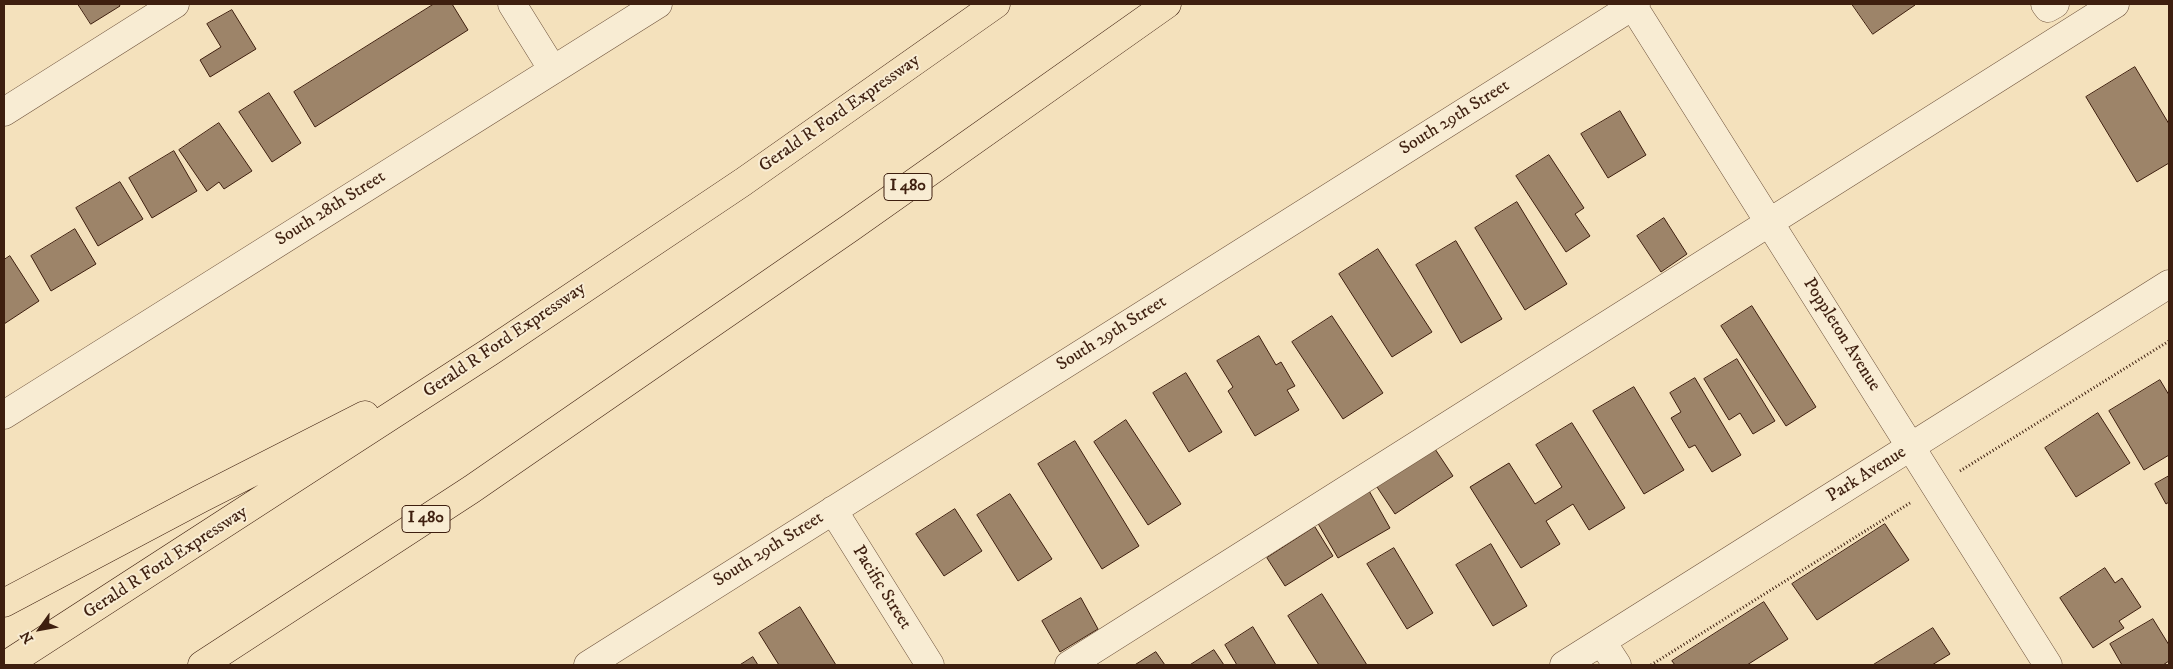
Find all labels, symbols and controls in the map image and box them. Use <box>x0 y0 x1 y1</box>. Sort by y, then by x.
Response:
street label: Gerald R Ford Expressway <box>755 50 925 178</box>
street label: South 29th Street <box>1396 76 1514 160</box>
street label: South 28th Street <box>272 167 390 251</box>
road number: I 480 <box>884 173 932 200</box>
street label: Poppleton Avenue <box>1798 274 1884 396</box>
street label: Gerald R Ford Expressway <box>420 279 590 403</box>
street label: South 29th Street <box>1053 292 1171 376</box>
street label: Park Avenue <box>1823 442 1911 508</box>
street label: Gerald R Ford Expressway <box>80 502 252 624</box>
road number: I 480 <box>402 506 450 532</box>
street label: South 29th Street <box>710 508 828 592</box>
street label: Pacific Street <box>847 542 915 634</box>
north arrow <box>15 604 65 654</box>
text: N <box>17 627 38 647</box>

